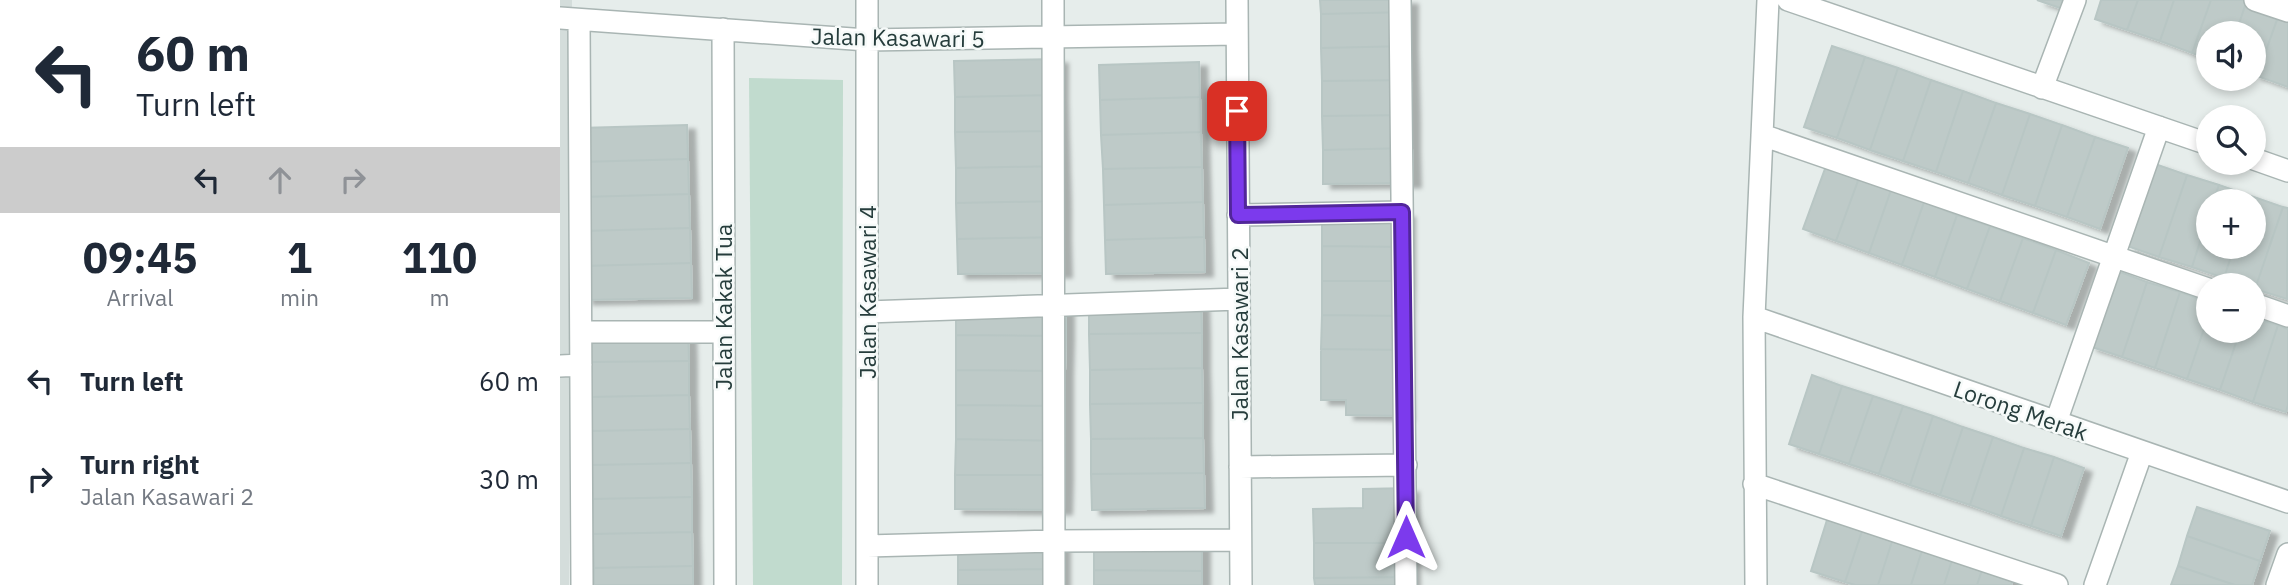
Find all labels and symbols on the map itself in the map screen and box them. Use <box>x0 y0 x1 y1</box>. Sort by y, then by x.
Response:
street label: Jalan Kasawari 5 <box>811 20 985 54</box>
pin <box>1207 81 1267 141</box>
street label: Jalan Kasawari 4 <box>852 205 882 379</box>
street label: Jalan Kakak Tua <box>708 224 738 390</box>
street label: Jalan Kasawari 2 <box>1224 247 1254 421</box>
street label: Lorong Merak <box>1950 373 2092 447</box>
position arrow <box>1369 500 1443 574</box>

